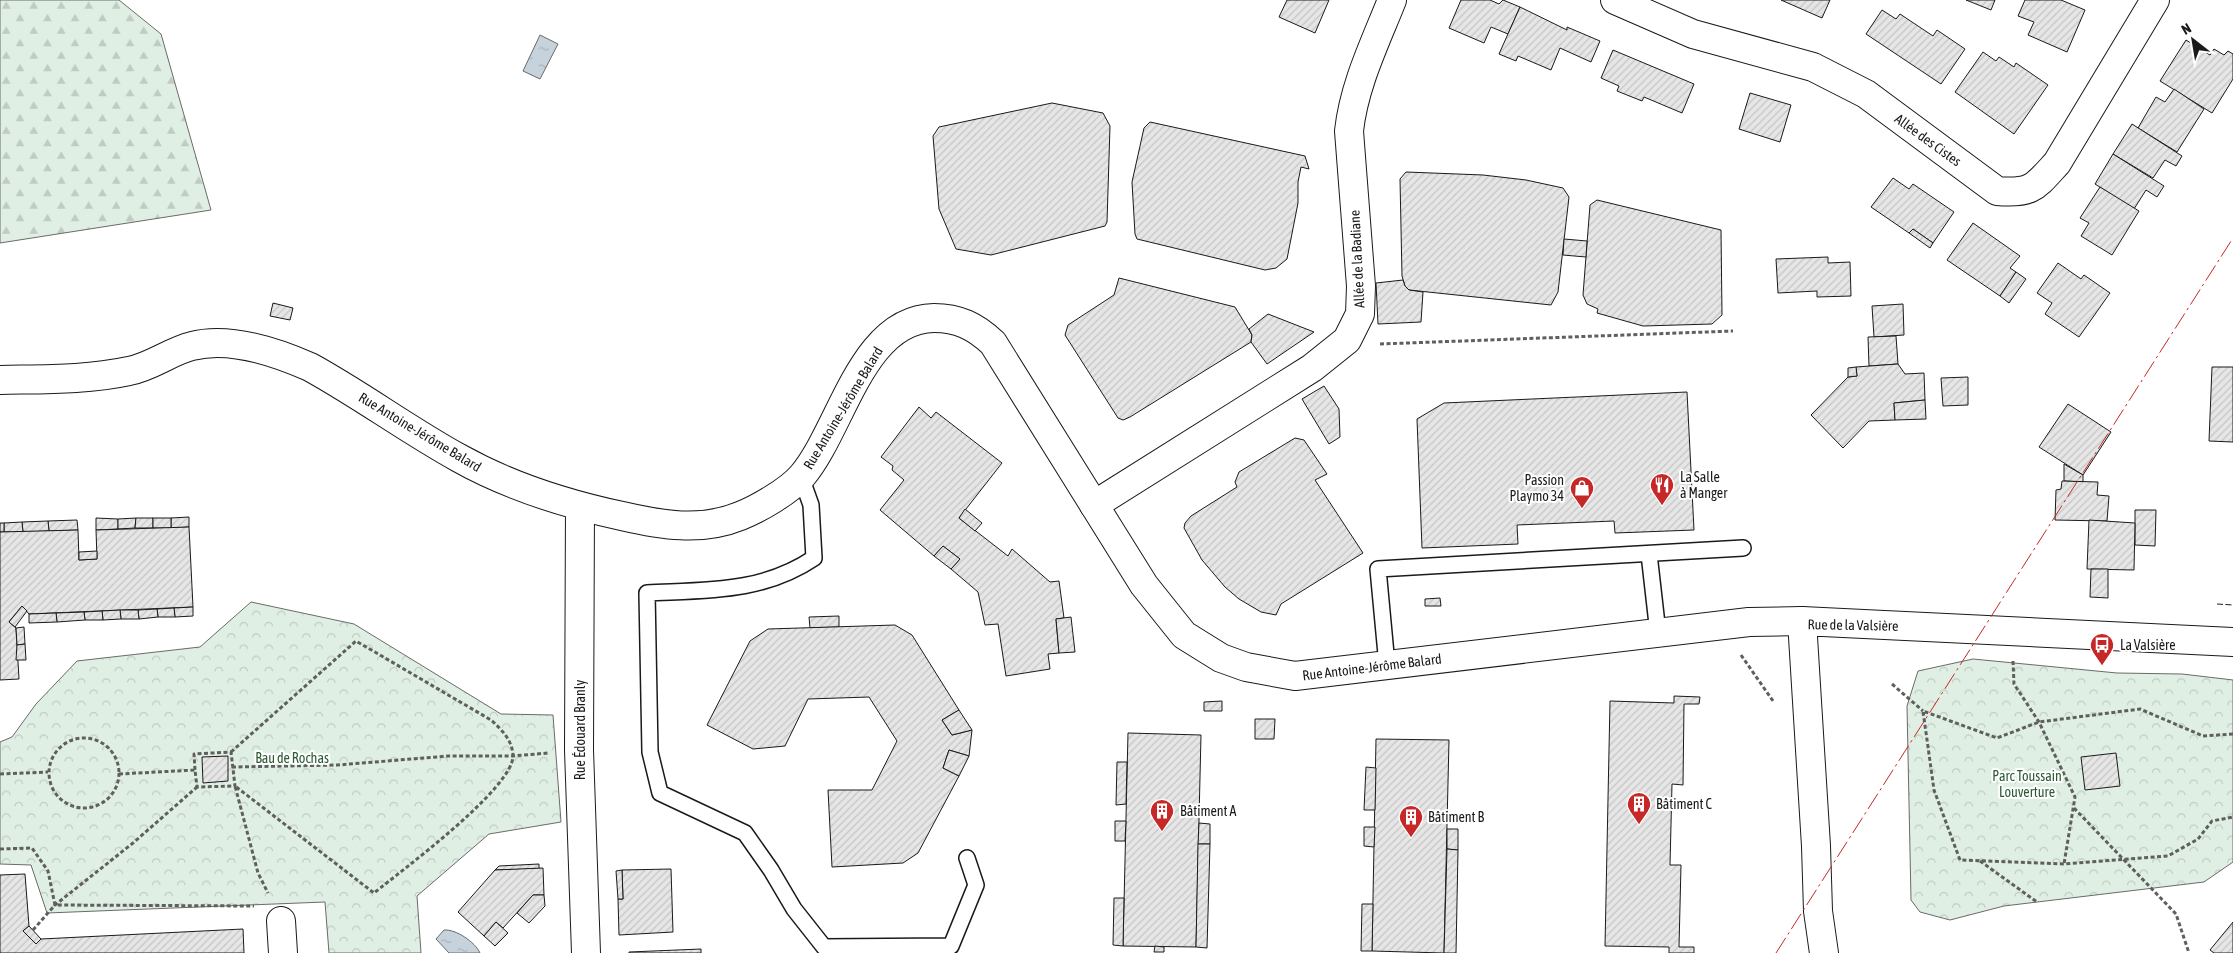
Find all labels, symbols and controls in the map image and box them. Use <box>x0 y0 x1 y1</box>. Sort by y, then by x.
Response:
north arrow <box>2168 15 2218 65</box>
text: N <box>2179 20 2194 38</box>
street label: Allée des Cistes <box>1892 111 1964 169</box>
street label: Allée de la Badiane <box>1346 209 1368 309</box>
street label: Rue Antoine-Jérôme Balard <box>800 344 886 472</box>
street label: Rue Antoine-Jérôme Balard <box>356 389 484 475</box>
place label: La Salle à Manger <box>1680 469 1728 501</box>
place label: Passion Playmo 34 <box>1509 472 1564 504</box>
restaurant icon: La Salle à Manger <box>1649 472 1675 506</box>
shop icon: Passion Playmo 34 <box>1569 475 1595 509</box>
street label: Rue de la Valsière <box>1807 616 1899 634</box>
bus stop icon: La Valsière <box>2089 632 2115 666</box>
place label: La Valsière <box>2120 637 2176 653</box>
street label: Rue Antoine-Jérôme Balard <box>1302 651 1442 683</box>
street label: Rue Édouard Branly <box>572 680 588 780</box>
park label: Bau de Rochas <box>255 750 329 766</box>
park label: Parc Toussain Louverture <box>1992 768 2062 800</box>
building icon: Bâtiment C <box>1626 791 1652 825</box>
place label: Bâtiment C <box>1656 796 1713 812</box>
building icon: Bâtiment A <box>1149 798 1175 832</box>
place label: Bâtiment A <box>1180 803 1237 819</box>
building icon: Bâtiment B <box>1398 804 1424 838</box>
place label: Bâtiment B <box>1428 809 1485 825</box>

